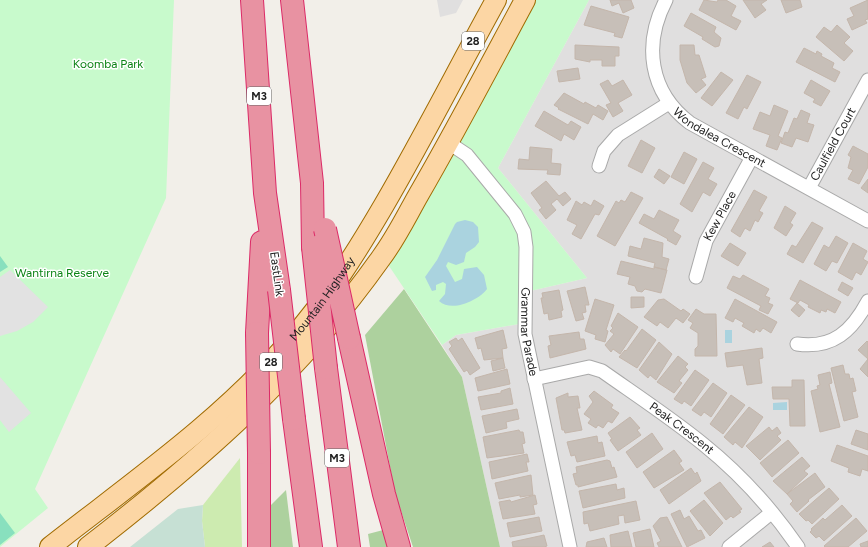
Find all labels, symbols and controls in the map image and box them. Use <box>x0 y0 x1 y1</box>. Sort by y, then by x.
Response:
road number: 28 <box>462 32 484 50</box>
park label: Koomba Park <box>73 57 143 71</box>
road number: M3 <box>247 87 271 105</box>
street label: Wondalea Crescent <box>670 105 769 171</box>
street label: Caulfield Court <box>807 105 859 183</box>
street label: Kew Place <box>700 188 739 243</box>
street label: EastLink <box>267 251 287 297</box>
street label: Mountain Highway <box>287 254 358 343</box>
park label: Wantirna Reserve <box>15 266 109 280</box>
street label: Grammar Parade <box>518 287 541 378</box>
road number: 28 <box>260 353 282 371</box>
street label: Peak Crescent <box>647 399 717 457</box>
road number: M3 <box>325 449 349 467</box>

